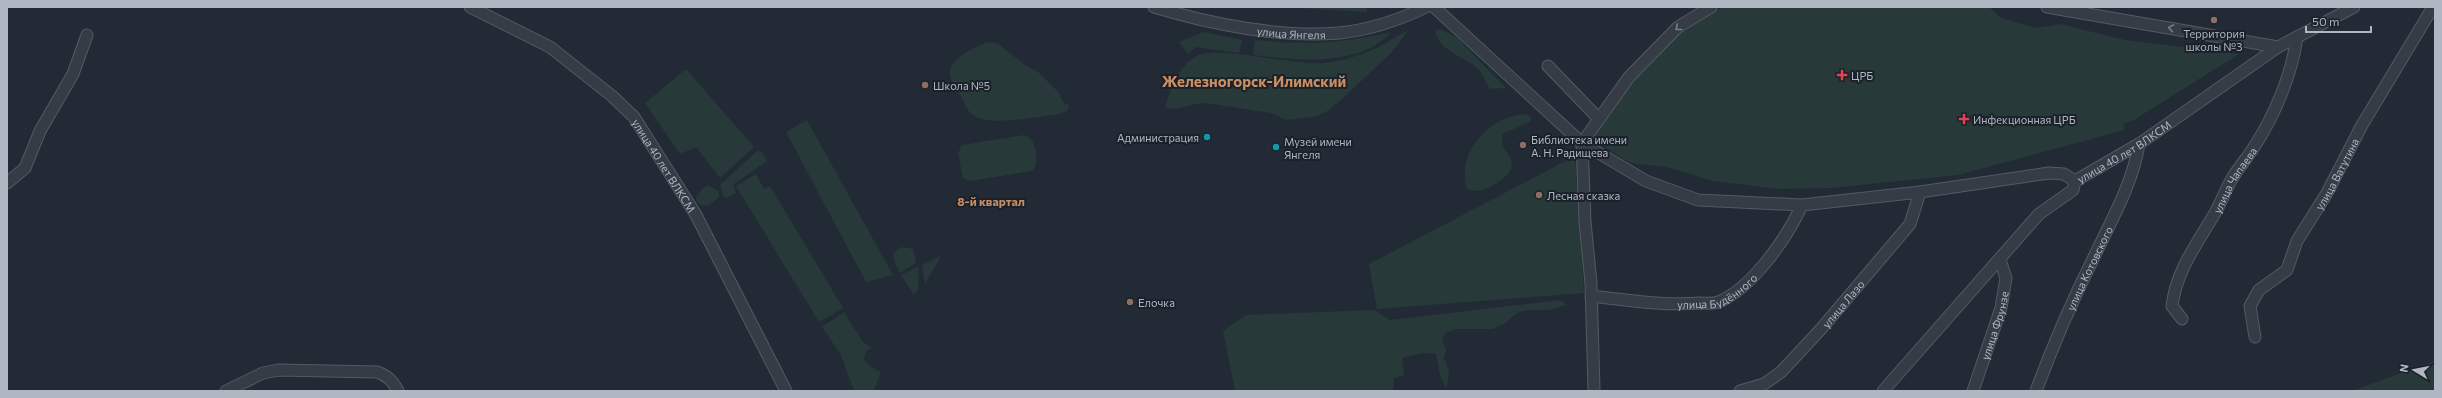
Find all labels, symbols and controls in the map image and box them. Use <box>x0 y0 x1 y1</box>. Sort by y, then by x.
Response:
scale bar <box>2306 8 2371 34</box>
text: 50 m <box>2312 14 2340 28</box>
marker: Территория школы №3 <box>2209 15 2219 25</box>
street label: улица Янгеля <box>1256 23 1326 41</box>
one-way arrow <box>1676 23 1683 30</box>
one-way arrow <box>2168 24 2174 33</box>
place label: Территория школы №3 <box>2183 27 2245 53</box>
marker: ЦРБ <box>1836 69 1848 81</box>
place label: ЦРБ <box>1851 69 1873 82</box>
district label: Железногорск-Илимский <box>1162 72 1346 90</box>
place label: Школа №5 <box>933 79 990 92</box>
marker: Школа №5 <box>920 80 930 90</box>
marker: Инфекционная ЦРБ <box>1958 113 1970 125</box>
place label: Инфекционная ЦРБ <box>1973 113 2076 126</box>
street label: улица 40 лет ВЛКСМ <box>630 116 699 214</box>
street label: улица 40 лет ВЛКСМ <box>2074 117 2173 185</box>
place label: Администрация <box>1117 131 1199 144</box>
marker: Администрация <box>1202 132 1212 142</box>
place label: Библиотека имени А. Н. Радищева <box>1531 133 1627 159</box>
place label: Музей имени Янгеля <box>1284 135 1352 161</box>
street label: улица Ватутина <box>2312 136 2361 212</box>
marker: Библиотека имени А. Н. Радищева <box>1518 140 1528 150</box>
marker: Музей имени Янгеля <box>1271 142 1281 152</box>
street label: улица Чапаева <box>2210 144 2259 215</box>
place label: Лесная сказка <box>1547 189 1620 202</box>
marker: Лесная сказка <box>1534 190 1544 200</box>
district label: 8-й квартал <box>957 194 1025 208</box>
street label: улица Котовского <box>2063 223 2115 312</box>
street label: улица Будённого <box>1677 270 1760 310</box>
street label: улица Лазо <box>1819 277 1867 330</box>
street label: улица Фрунзе <box>1978 290 2010 361</box>
place label: Елочка <box>1138 296 1175 309</box>
marker: Елочка <box>1125 297 1135 307</box>
north arrow <box>2394 350 2434 390</box>
text: N <box>2397 363 2411 373</box>

